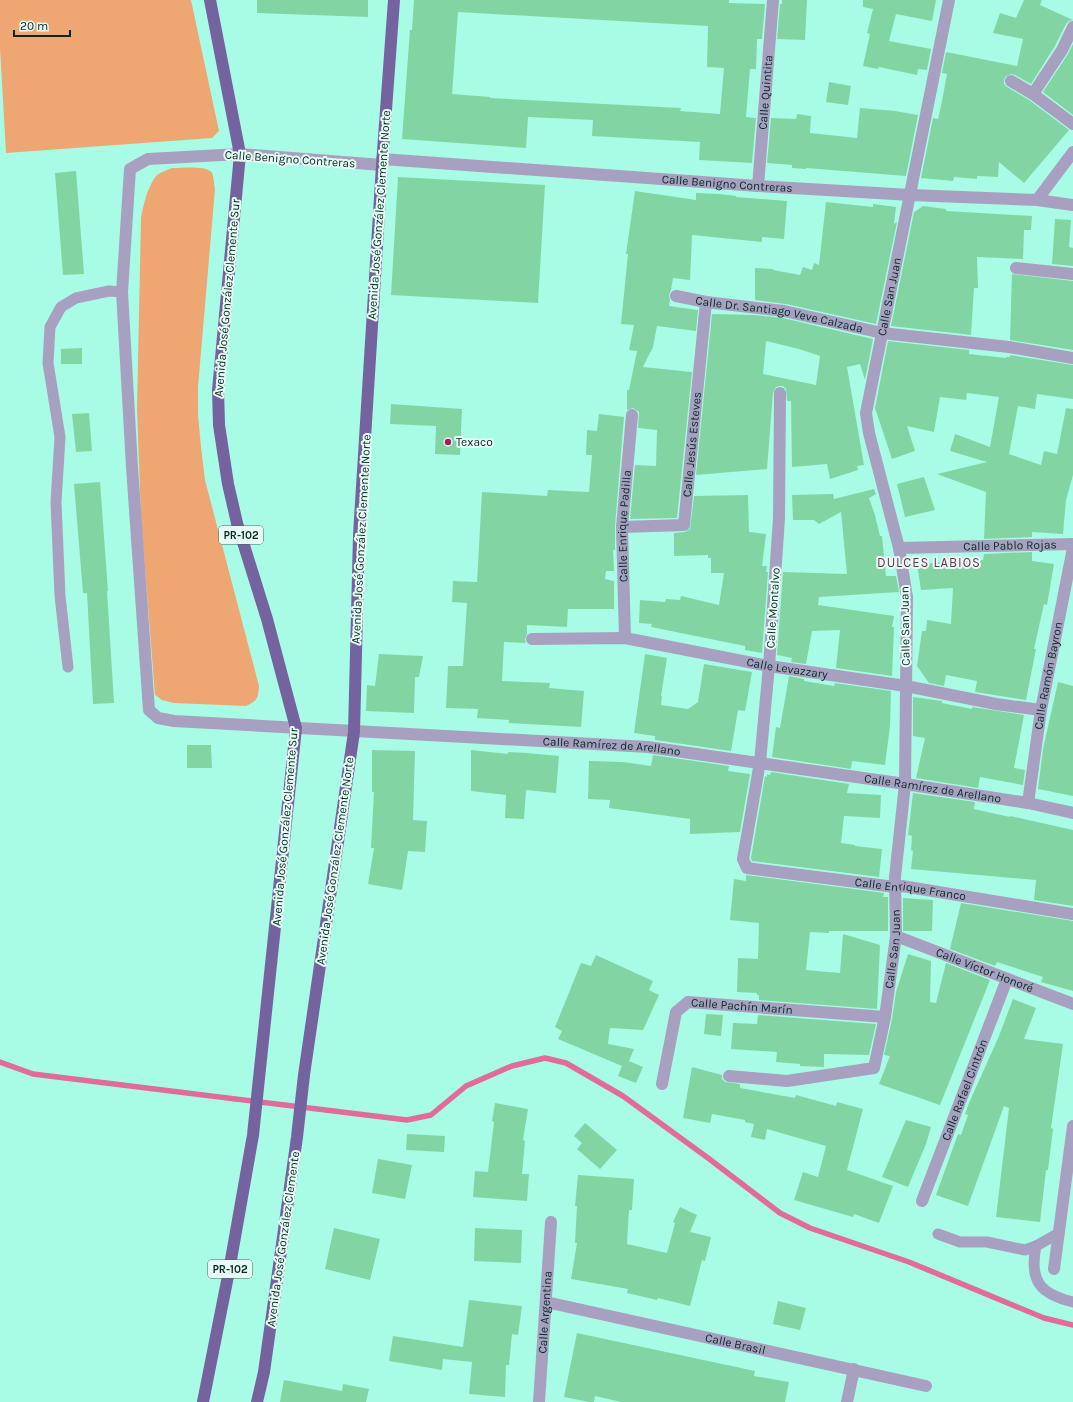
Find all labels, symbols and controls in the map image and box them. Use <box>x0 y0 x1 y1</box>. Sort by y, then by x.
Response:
scale bar <box>14 12 70 38</box>
text: 20 m <box>20 19 48 33</box>
street label: Calle Quintita <box>756 54 776 130</box>
street label: Avenida José González Clemente Norte <box>365 110 393 320</box>
street label: Calle Benigno Contreras <box>224 147 356 171</box>
street label: Calle Benigno Contreras <box>661 172 793 195</box>
street label: Avenida José González Clemente Sur <box>211 198 243 398</box>
street label: Calle San Juan <box>875 256 904 337</box>
street label: Calle Dr. Santiago Veve Calzada <box>694 293 864 336</box>
street label: Calle Jesús Esteves <box>680 391 704 498</box>
street label: Avenida José González Clemente Norte <box>349 434 373 644</box>
place label: Texaco <box>456 435 493 449</box>
marker: Texaco <box>443 437 453 447</box>
street label: Calle Enrique Padilla <box>615 469 634 582</box>
road number: PR-102 <box>219 526 263 544</box>
street label: Calle Pablo Rojas <box>963 537 1057 554</box>
district label: DULCES LABIOS <box>877 555 981 570</box>
street label: Calle Montalvo <box>763 567 783 649</box>
street label: Calle San Juan <box>897 586 913 666</box>
street label: Calle Ramón Bayron <box>1031 621 1065 730</box>
street label: Calle Levazzary <box>745 655 829 682</box>
street label: Avenida José González Clemente Sur <box>269 727 301 927</box>
street label: Calle Ramírez de Arellano <box>542 734 682 759</box>
street label: Avenida José González Clemente Norte <box>313 756 357 966</box>
street label: Calle Ramírez de Arellano <box>863 771 1002 806</box>
street label: Calle Enrique Franco <box>854 875 967 903</box>
street label: Calle San Juan <box>882 909 903 989</box>
street label: Calle Víctor Honoré <box>934 945 1035 995</box>
street label: Calle Pachín Marín <box>690 995 793 1017</box>
street label: Calle Rafael Cintrón <box>939 1037 990 1143</box>
street label: Avenida José González Clemente <box>264 1150 302 1328</box>
road number: PR-102 <box>208 1260 252 1278</box>
street label: Calle Argentina <box>535 1270 555 1354</box>
street label: Calle Brasil <box>704 1330 767 1357</box>

